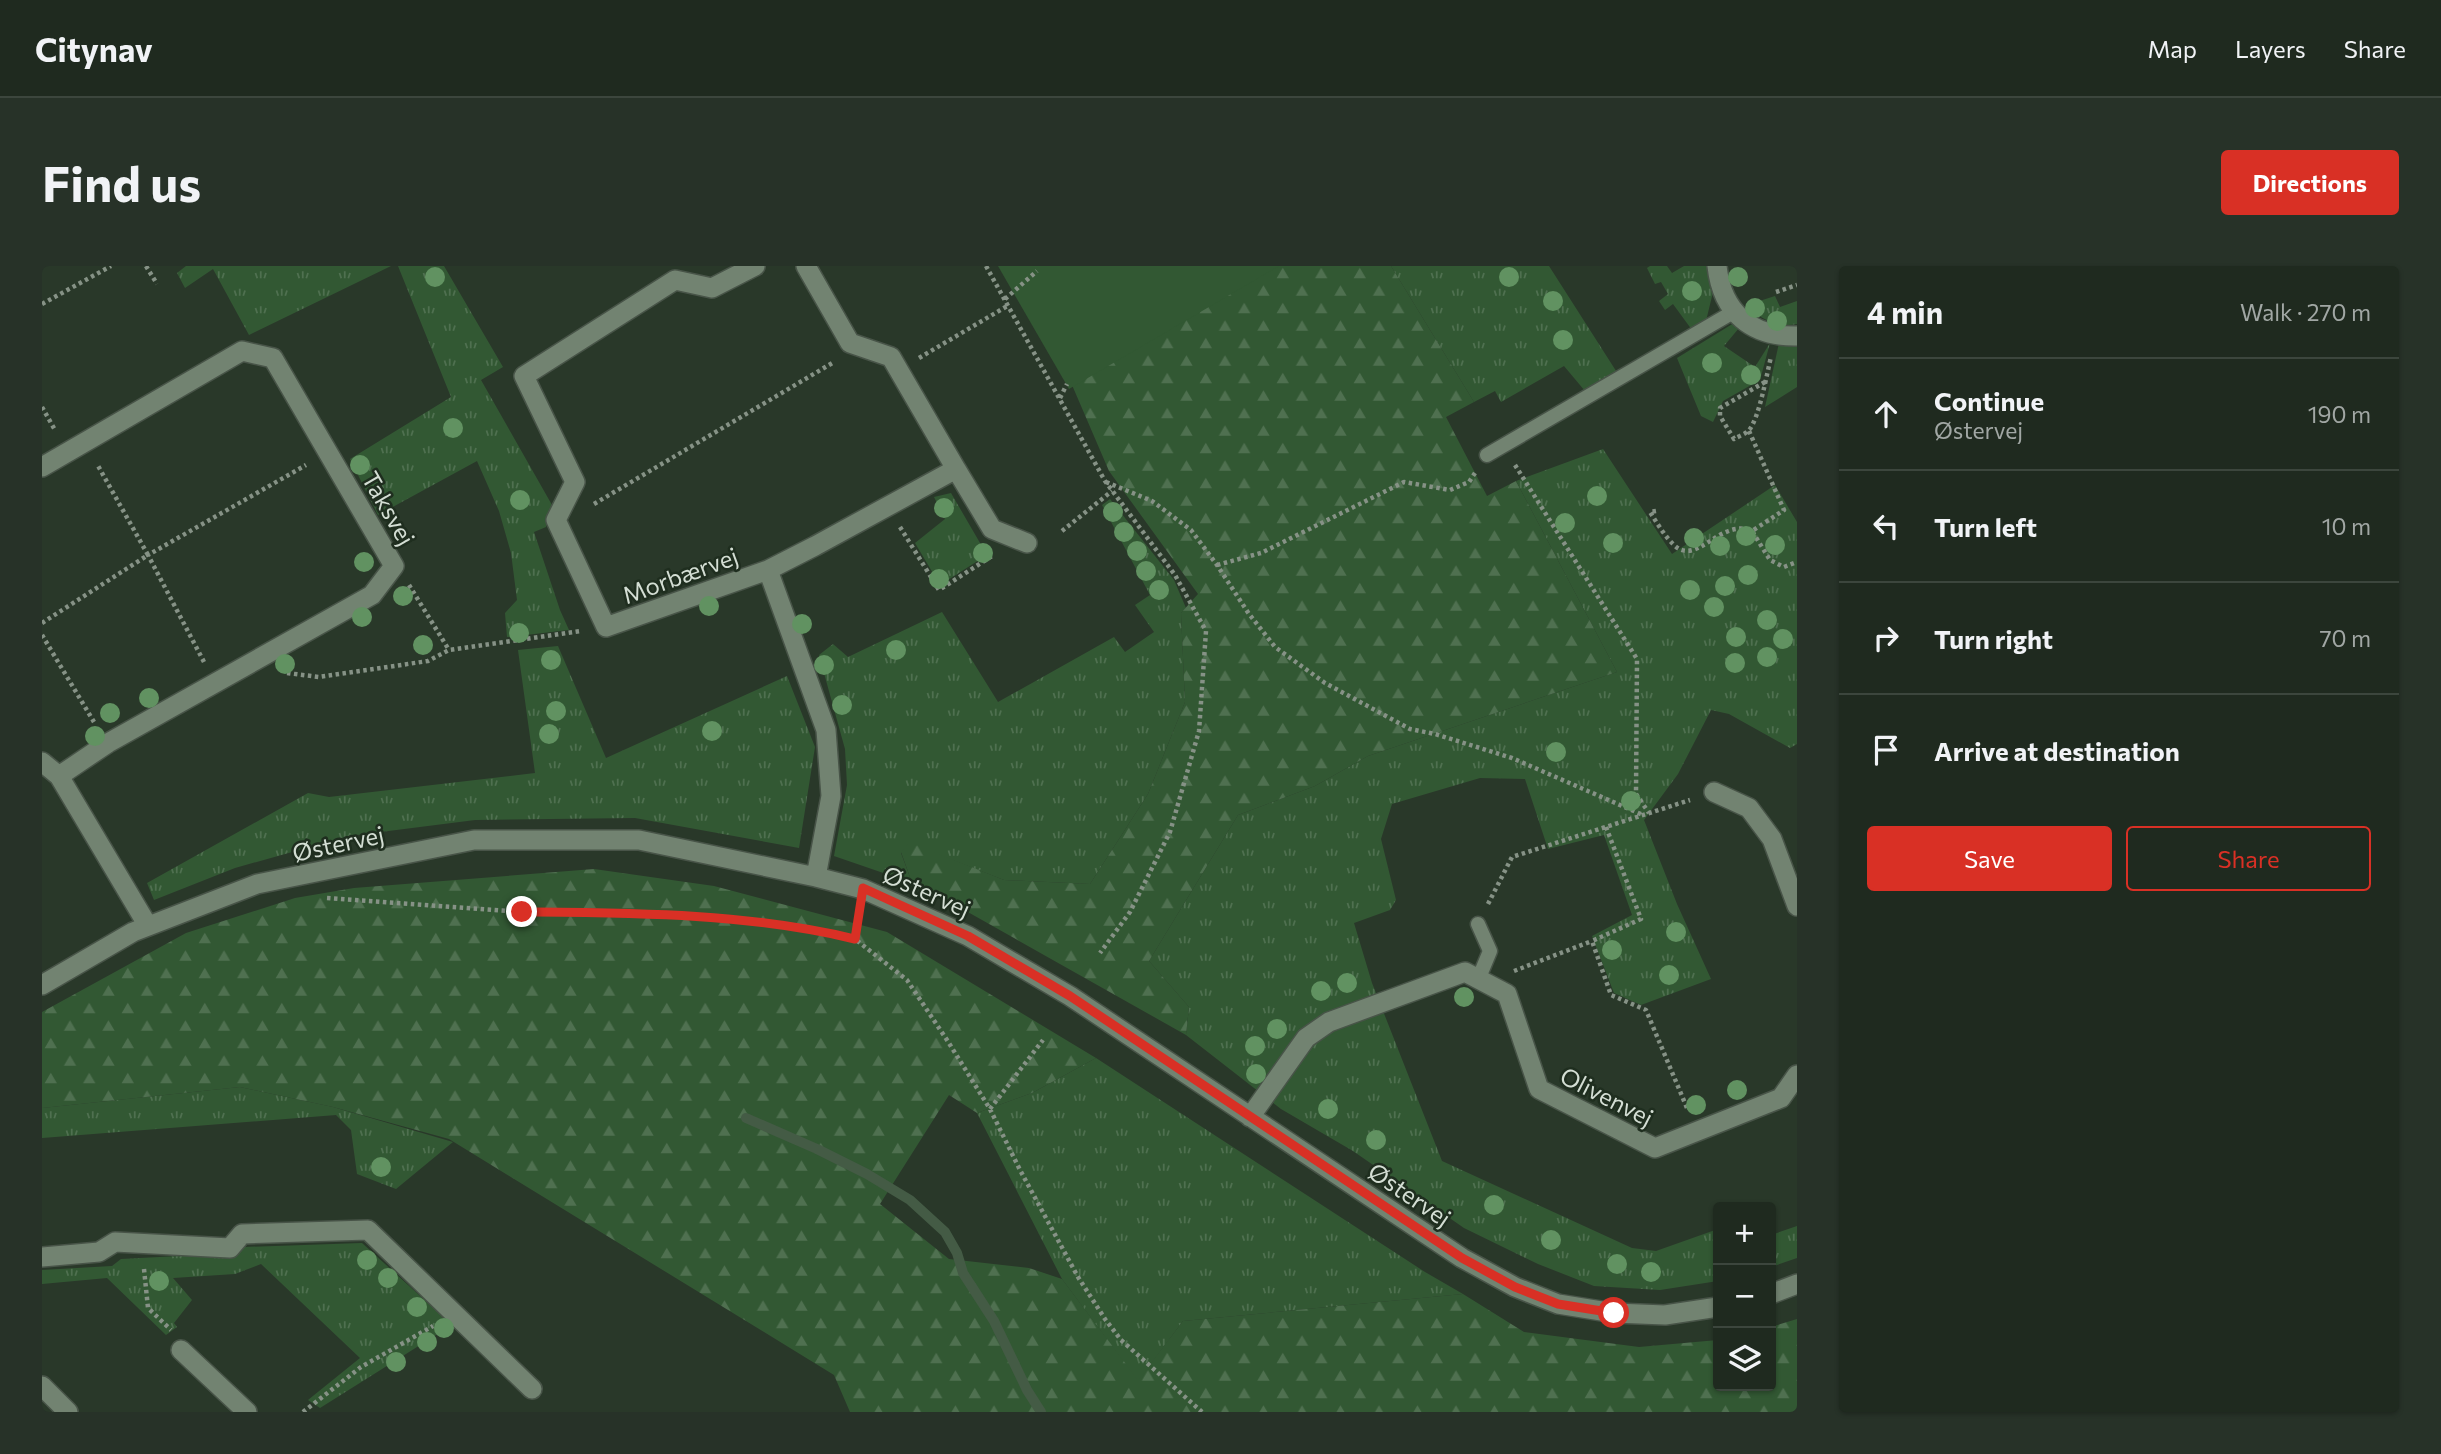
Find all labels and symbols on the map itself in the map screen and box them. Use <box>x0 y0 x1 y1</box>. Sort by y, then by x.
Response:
street label: Taksvej <box>356 466 422 550</box>
street label: Morbærvej <box>618 541 742 609</box>
street label: Østervej <box>289 819 387 867</box>
street label: Østervej <box>879 859 975 923</box>
route end <box>506 896 537 927</box>
street label: Olivenvej <box>1556 1060 1658 1132</box>
street label: Østervej <box>1363 1156 1457 1232</box>
route start <box>1598 1297 1629 1328</box>

